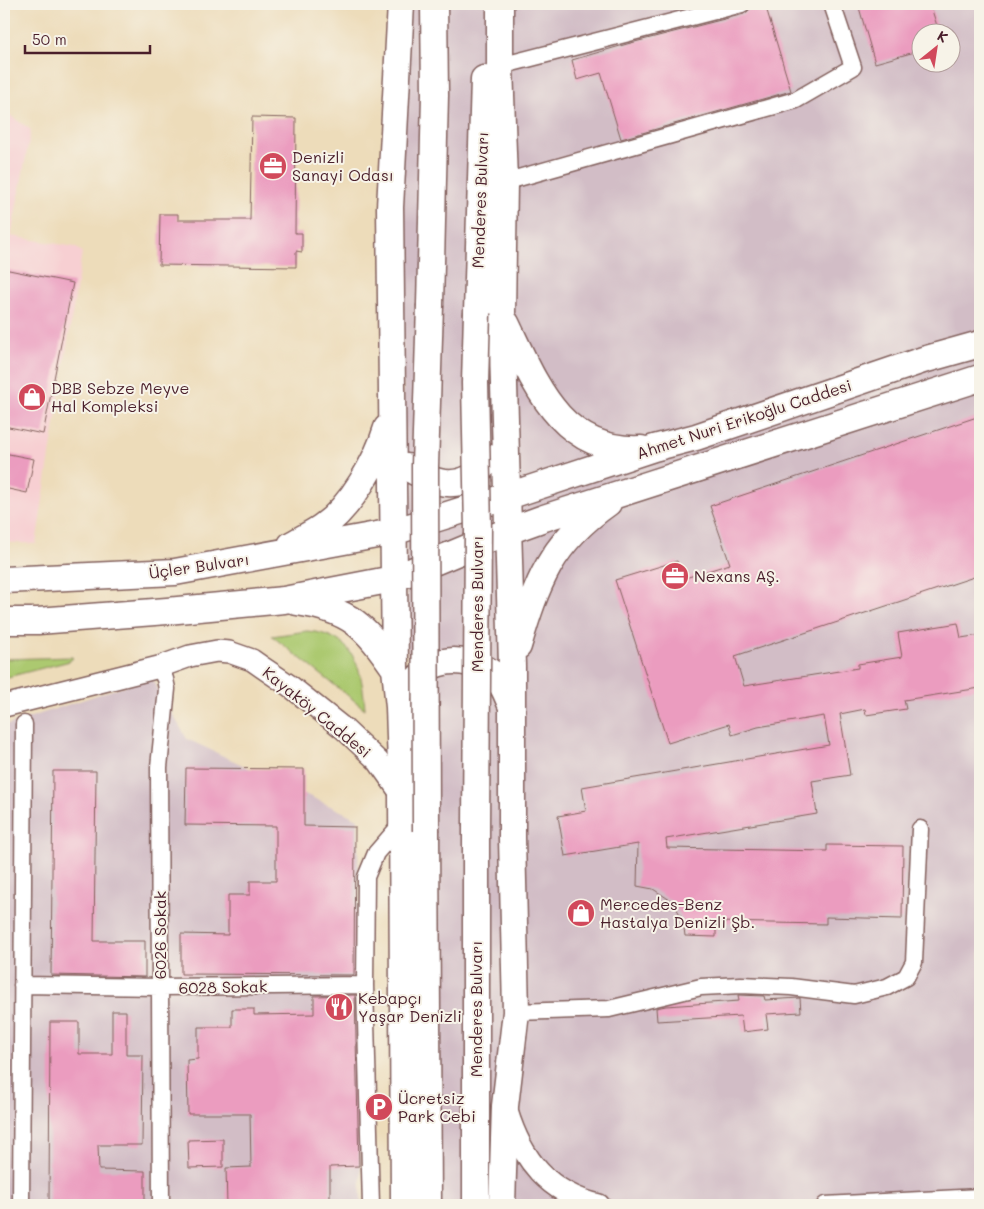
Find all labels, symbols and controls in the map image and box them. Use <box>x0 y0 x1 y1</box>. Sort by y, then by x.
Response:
scale bar <box>25 22 150 54</box>
north arrow <box>912 22 962 72</box>
text: K <box>934 26 951 47</box>
text: 50 m <box>32 29 67 49</box>
street label: Menderes Bulvarı <box>467 131 492 269</box>
place label: Denizli Sanayi Odası <box>292 146 394 185</box>
office icon: Denizli Sanayi Odası <box>258 151 288 181</box>
street label: Ahmet Nuri Erikoğlu Caddesi <box>634 374 854 463</box>
place label: DBB Sebze Meyve Hal Kompleksi <box>51 377 189 416</box>
shop icon: DBB Sebze Meyve Hal Kompleksi <box>17 382 47 412</box>
street label: Menderes Bulvarı <box>466 536 487 672</box>
street label: Üçler Bulvarı <box>147 548 251 583</box>
office icon: Nexans AŞ. <box>660 561 690 591</box>
place label: Nexans AŞ. <box>694 565 780 586</box>
street label: Kayaköy Caddesi <box>259 661 376 762</box>
street label: 6026 Sokak <box>149 891 170 979</box>
place label: Mercedes-Benz Hastalya Denizli Şb. <box>600 893 755 932</box>
shop icon: Mercedes-Benz Hastalya Denizli Şb. <box>566 898 596 928</box>
street label: Menderes Bulvarı <box>465 941 486 1077</box>
street label: 6028 Sokak <box>178 975 268 998</box>
place label: Kebapçı Yaşar Denizli <box>358 987 462 1026</box>
restaurant icon: Kebapçı Yaşar Denizli <box>324 992 354 1022</box>
place label: Ücretsiz Park Cebi <box>398 1087 476 1126</box>
parking icon: Ücretsiz Park Cebi <box>364 1092 394 1122</box>

